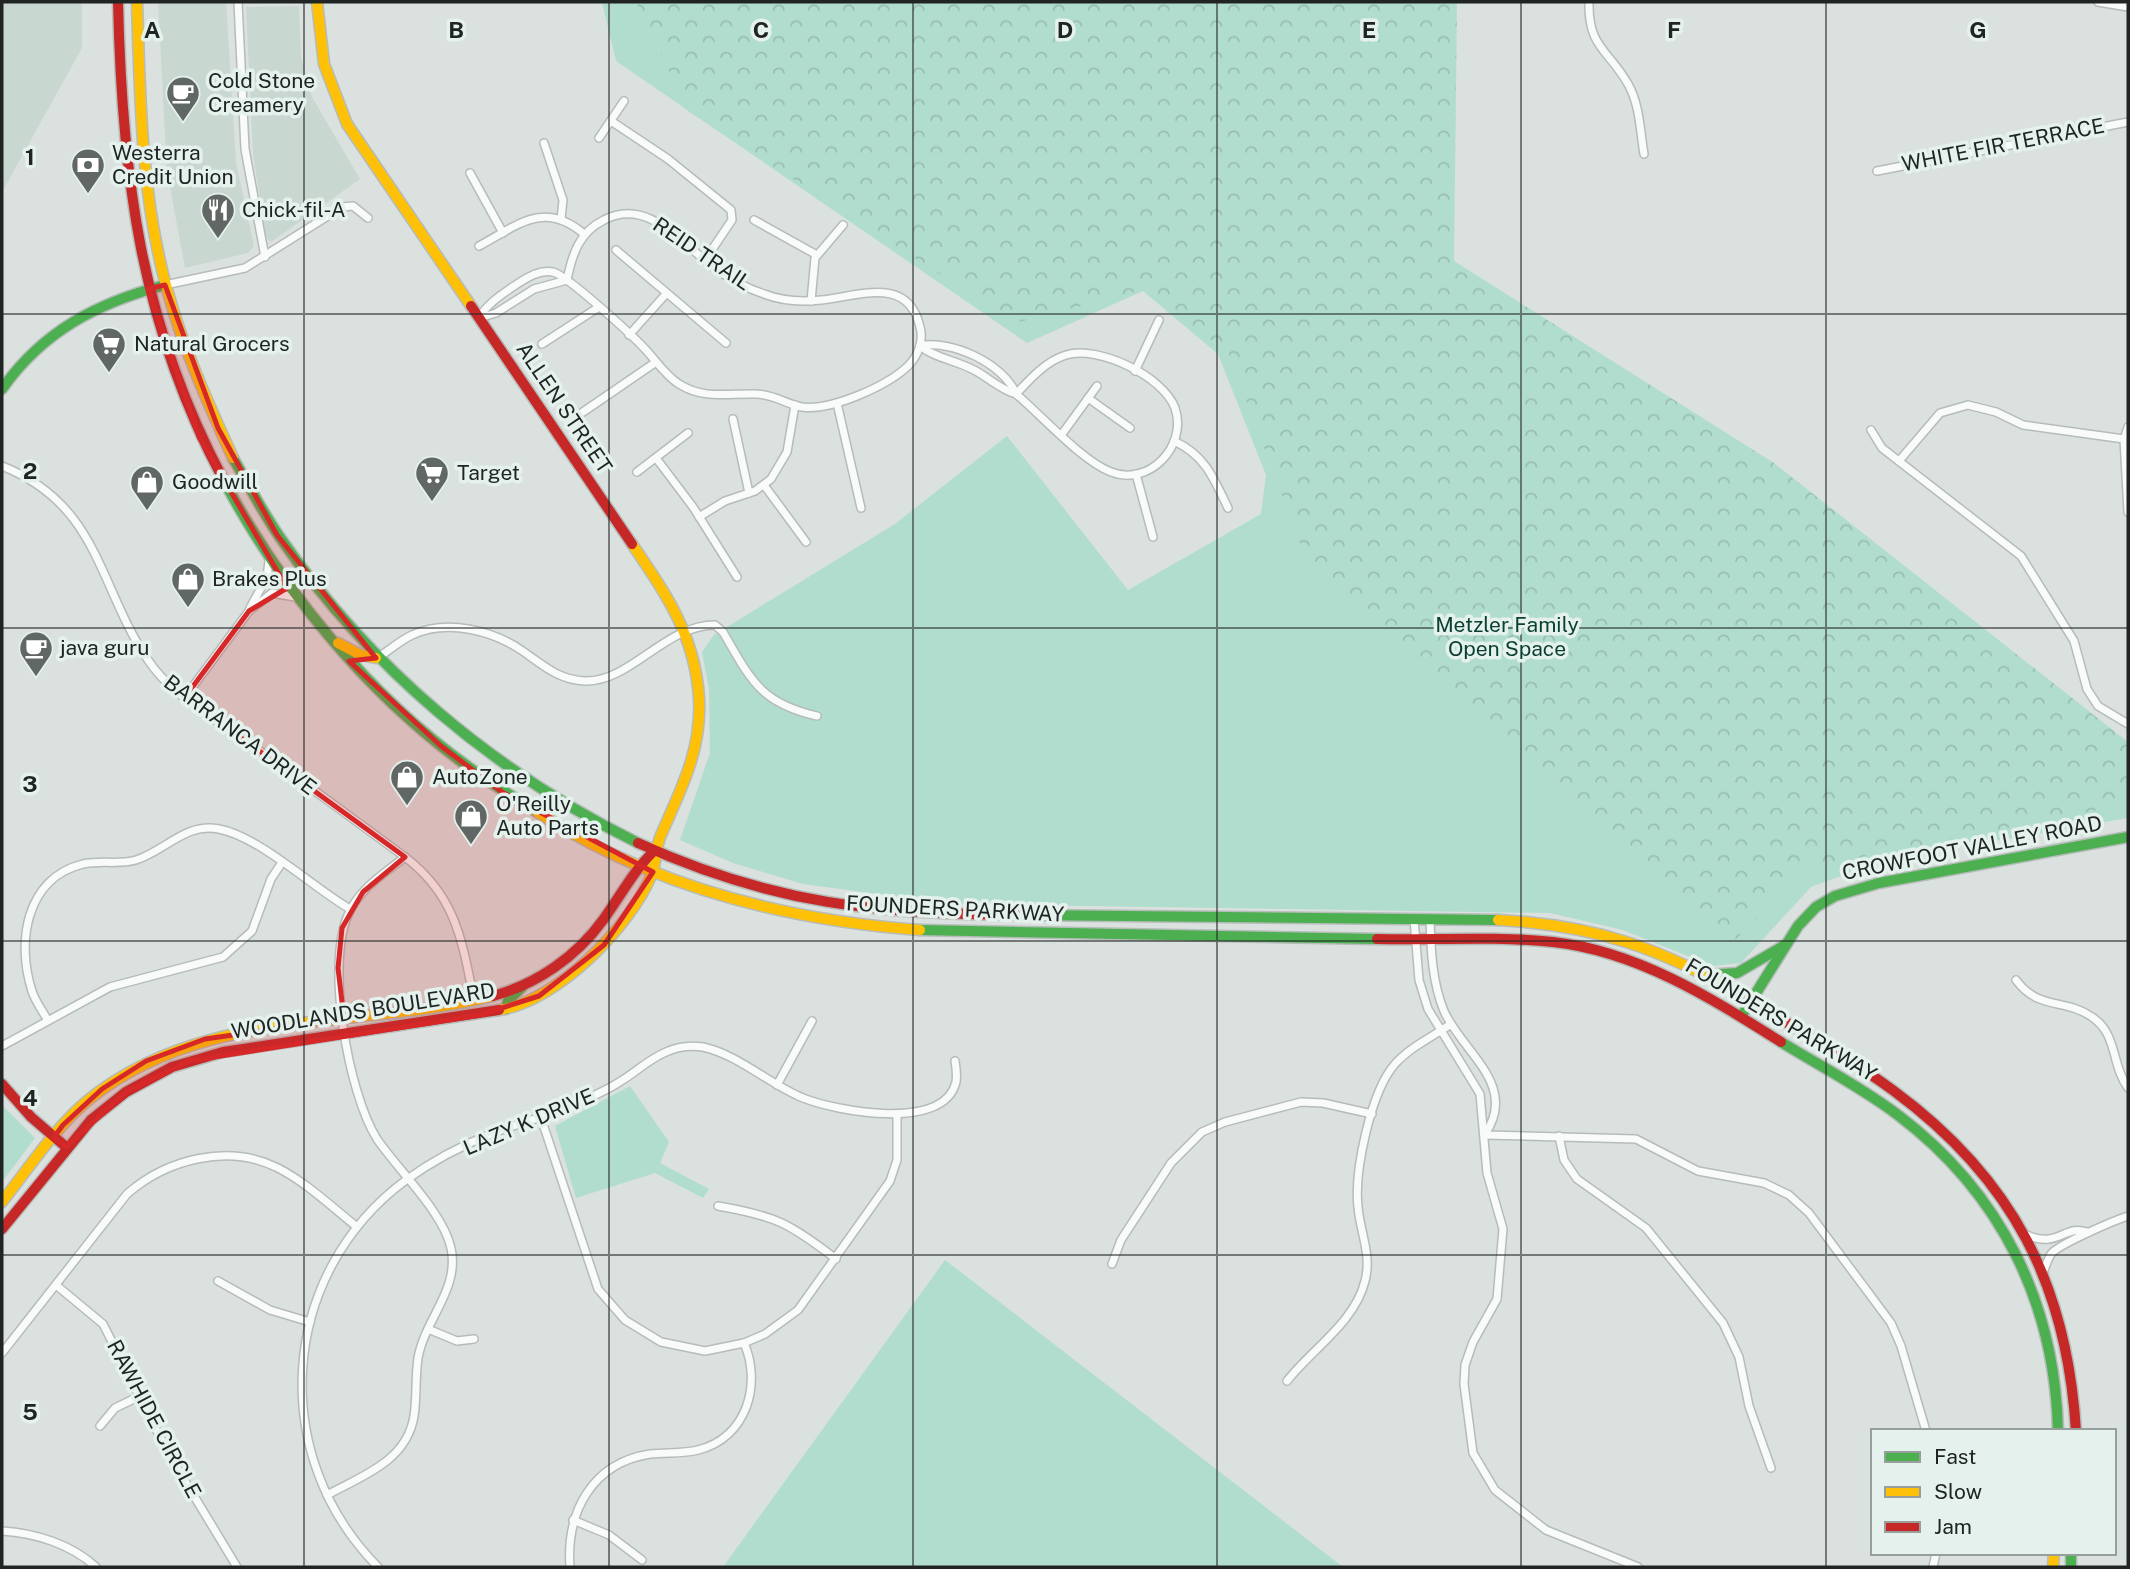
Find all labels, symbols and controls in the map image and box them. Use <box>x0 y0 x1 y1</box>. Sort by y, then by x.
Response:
text: A <box>144 16 161 43</box>
text: B <box>448 16 464 43</box>
text: C <box>753 16 769 43</box>
text: D <box>1057 16 1073 43</box>
text: E <box>1362 16 1376 43</box>
text: F <box>1667 16 1681 43</box>
text: G <box>1969 16 1987 43</box>
place label: Cold Stone Creamery <box>208 68 315 117</box>
cafe icon: Cold Stone Creamery <box>164 74 202 123</box>
street label: WHITE FIR TERRACE <box>1899 113 2106 176</box>
place label: Westerra Credit Union <box>112 140 234 189</box>
text: 1 <box>25 143 35 170</box>
bank icon: Westerra Credit Union <box>69 146 107 195</box>
restaurant icon: Chick-fil-A <box>199 191 237 240</box>
place label: Chick-fil-A <box>242 197 346 222</box>
street label: REID TRAIL <box>649 212 756 295</box>
supermarket icon: Natural Grocers <box>90 325 128 374</box>
place label: Natural Grocers <box>134 331 290 356</box>
street label: ALLEN STREET <box>511 337 617 478</box>
supermarket icon: Target <box>413 454 451 503</box>
text: 2 <box>23 457 37 484</box>
place label: Target <box>457 460 520 485</box>
shop icon: Goodwill <box>128 463 166 512</box>
place label: Goodwill <box>172 469 258 494</box>
shop icon: Brakes Plus <box>169 560 207 609</box>
place label: Brakes Plus <box>212 566 327 591</box>
park label: Metzler Family Open Space <box>1435 612 1579 661</box>
cafe icon: java guru <box>17 629 55 678</box>
place label: java guru <box>59 635 149 660</box>
street label: BARRANCA DRIVE <box>159 669 321 800</box>
shop icon: AutoZone <box>388 758 426 807</box>
place label: AutoZone <box>432 764 528 789</box>
text: 3 <box>22 770 38 797</box>
place label: O'Reilly Auto Parts <box>496 791 599 840</box>
shop icon: O'Reilly Auto Parts <box>452 797 490 846</box>
street label: CROWFOOT VALLEY ROAD <box>1840 810 2104 885</box>
street label: FOUNDERS PARKWAY <box>845 890 1065 927</box>
street label: FOUNDERS PARKWAY <box>1681 953 1881 1087</box>
street label: WOODLANDS BOULEVARD <box>229 977 496 1044</box>
street label: LAZY K DRIVE <box>460 1083 598 1160</box>
text: 4 <box>22 1084 38 1111</box>
street label: RAWHIDE CIRCLE <box>102 1335 207 1502</box>
text: 5 <box>22 1398 38 1425</box>
legend <box>1871 1429 2116 1555</box>
text: Fast <box>1934 1444 1976 1469</box>
text: Slow <box>1934 1479 1982 1504</box>
text: Jam <box>1934 1514 1972 1539</box>

